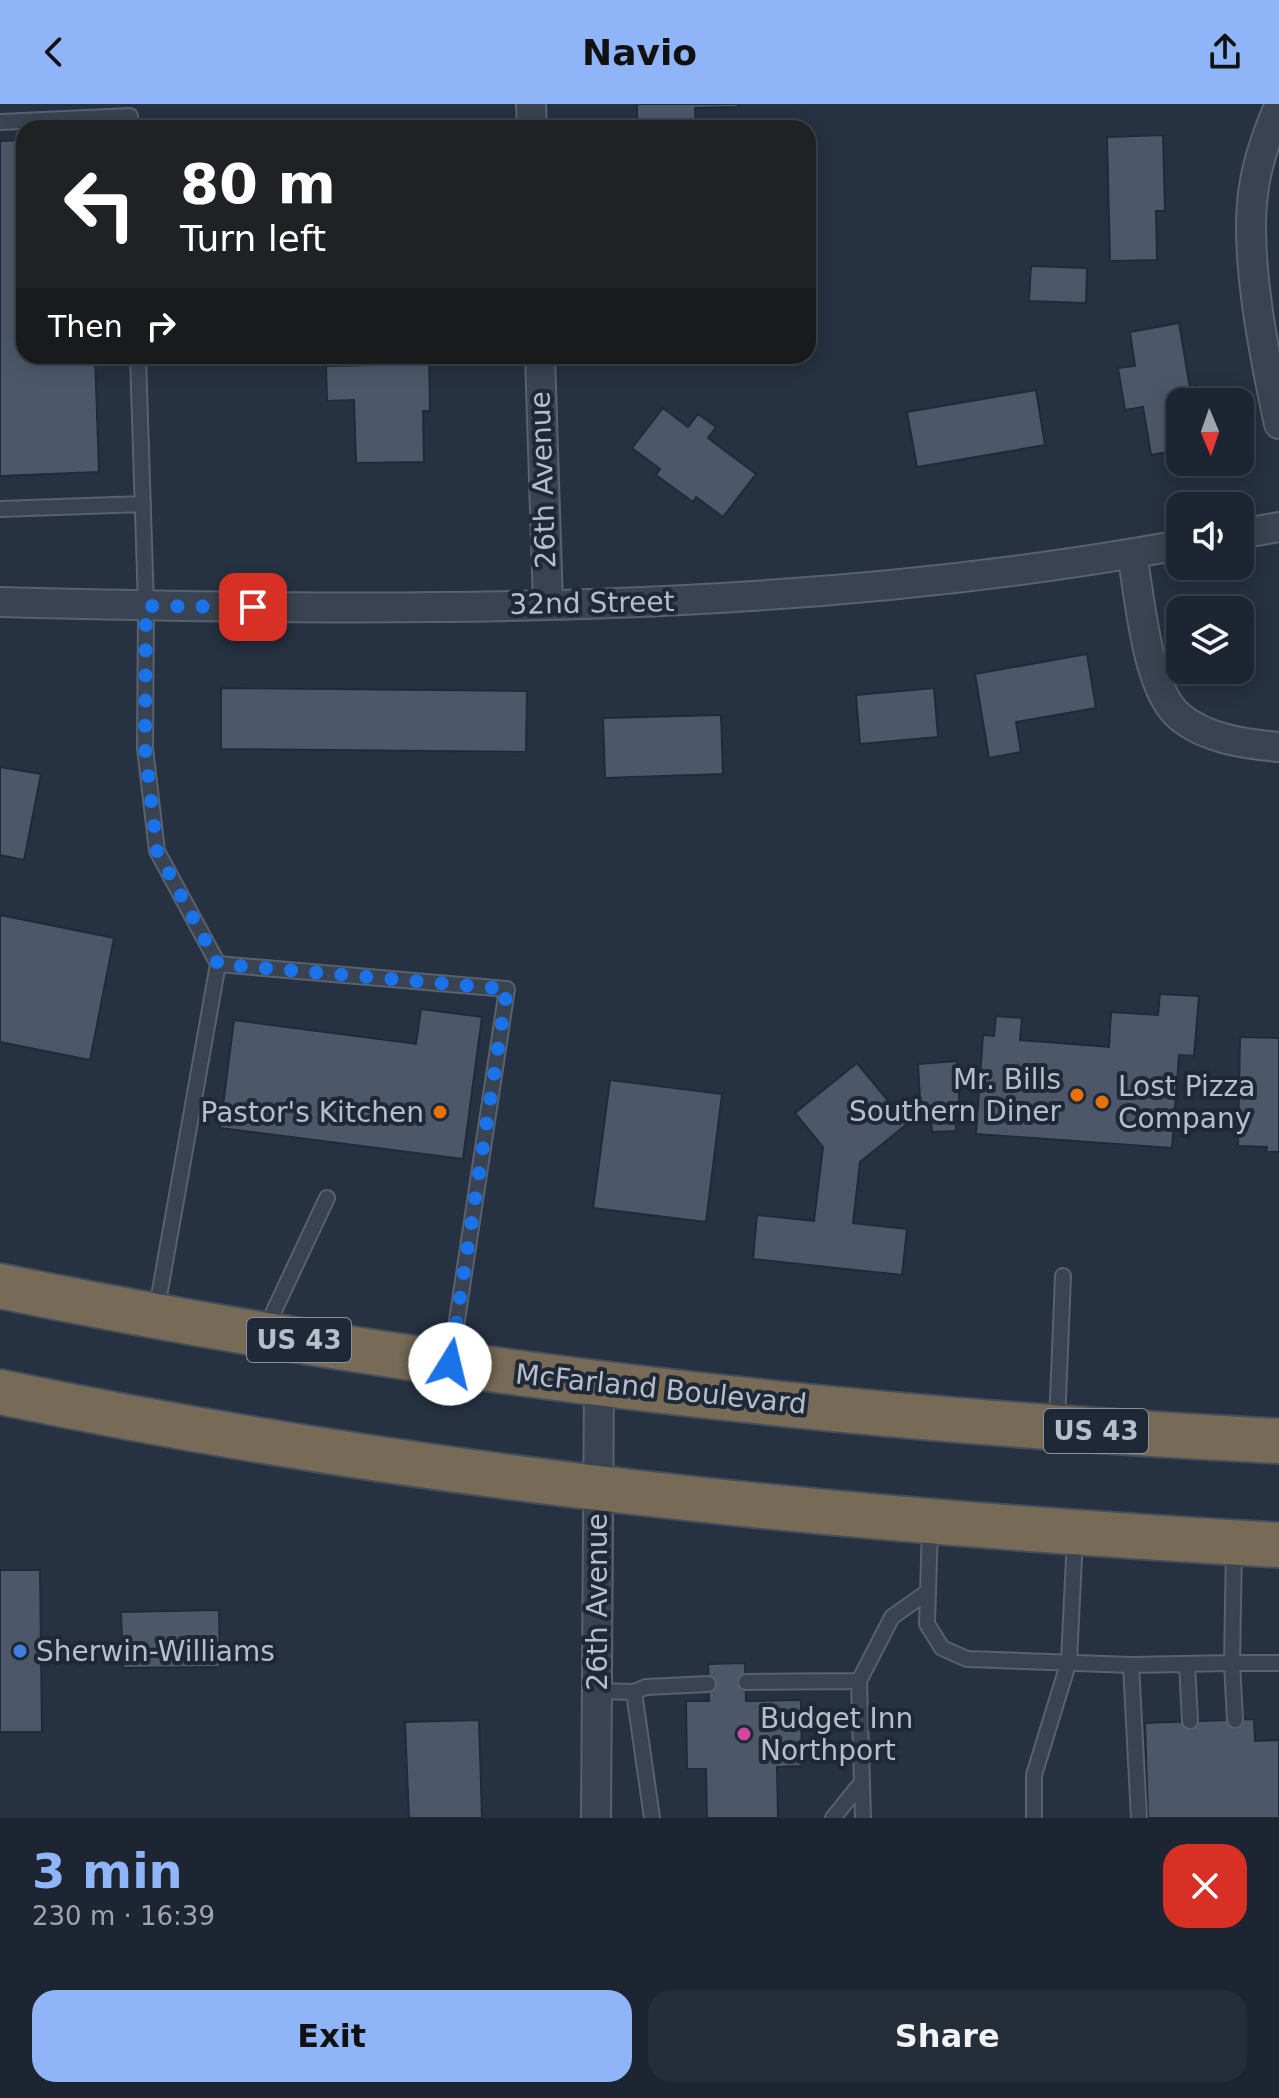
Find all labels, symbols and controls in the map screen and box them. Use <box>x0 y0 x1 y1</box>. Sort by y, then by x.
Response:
icon: back <box>32 30 76 74</box>
icon: share <box>1203 30 1247 74</box>
text: Navio <box>582 32 697 73</box>
text: 80 m <box>180 151 336 216</box>
icon: left <box>48 152 152 256</box>
text: Turn left <box>180 218 326 259</box>
icon: right <box>139 304 183 348</box>
text: Then <box>48 309 123 344</box>
north arrow <box>1166 388 1254 476</box>
map controls <box>1166 388 1254 684</box>
street label: 26th Avenue <box>523 391 563 569</box>
button: sound <box>1166 492 1254 580</box>
pin <box>219 573 287 641</box>
icon: arrive <box>231 585 275 629</box>
street label: 32nd Street <box>509 585 675 621</box>
button: layers <box>1166 596 1254 684</box>
place label: Mr. Bills Southern Diner <box>849 1063 1061 1128</box>
place label: Lost Pizza Company <box>1118 1070 1255 1135</box>
marker: Mr. Bills Southern Diner <box>1068 1086 1086 1104</box>
marker: Lost Pizza Company <box>1093 1093 1111 1111</box>
place label: Pastor's Kitchen <box>201 1096 424 1129</box>
marker: Pastor's Kitchen <box>431 1103 449 1121</box>
road number: US 43 <box>247 1318 351 1362</box>
position arrow <box>408 1322 492 1406</box>
street label: McFarland Boulevard <box>514 1357 808 1421</box>
road number: US 43 <box>1044 1409 1148 1453</box>
street label: 26th Avenue <box>581 1513 614 1691</box>
place label: Sherwin-Williams <box>36 1635 275 1668</box>
marker: Sherwin-Williams <box>11 1642 29 1660</box>
place label: Budget Inn Northport <box>760 1702 913 1767</box>
marker: Budget Inn Northport <box>735 1725 753 1743</box>
text: 3 min <box>32 1843 183 1899</box>
button: close <box>1163 1844 1247 1928</box>
text: 230 m · 16:39 <box>32 1901 215 1931</box>
button: Exit <box>32 1990 632 2082</box>
button: Share <box>648 1990 1247 2082</box>

